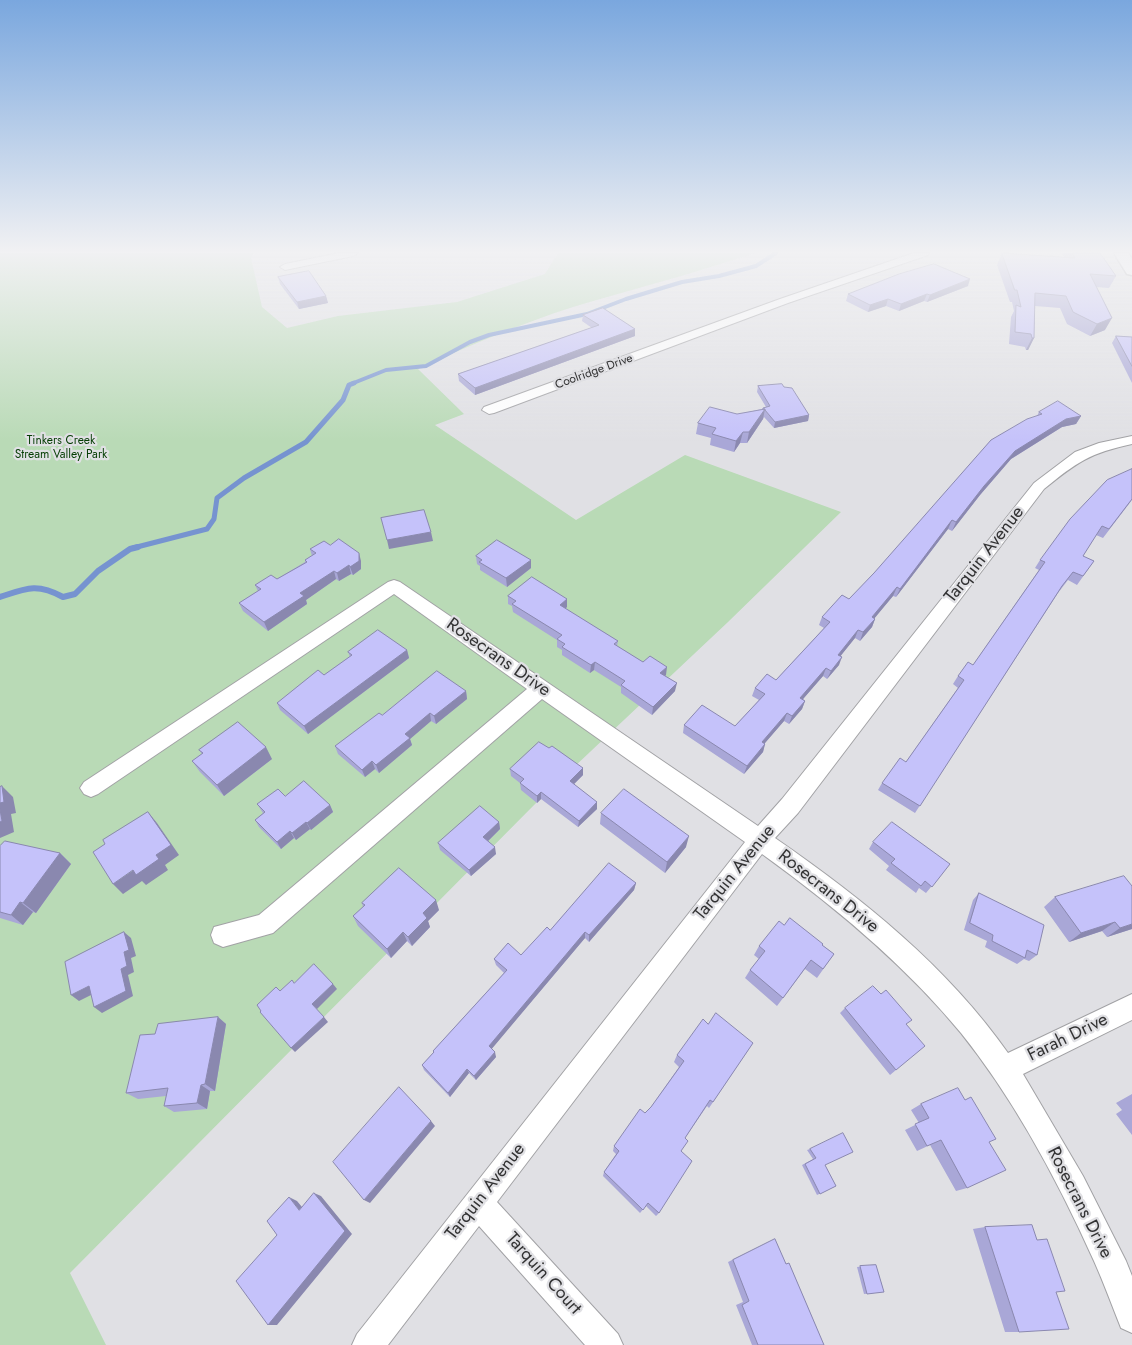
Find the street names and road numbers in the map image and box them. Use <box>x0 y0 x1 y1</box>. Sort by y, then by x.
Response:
street label: Coolridge Drive <box>553 351 635 393</box>
street label: Tarquin Avenue <box>941 502 1029 608</box>
street label: Rosecrans Drive <box>442 614 554 702</box>
street label: Tarquin Avenue <box>690 821 780 925</box>
street label: Rosecrans Drive <box>773 846 883 938</box>
street label: Farah Drive <box>1024 1009 1112 1067</box>
street label: Tarquin Avenue <box>442 1139 530 1245</box>
street label: Rosecrans Drive <box>1042 1144 1116 1262</box>
street label: Tarquin Court <box>501 1229 585 1319</box>

